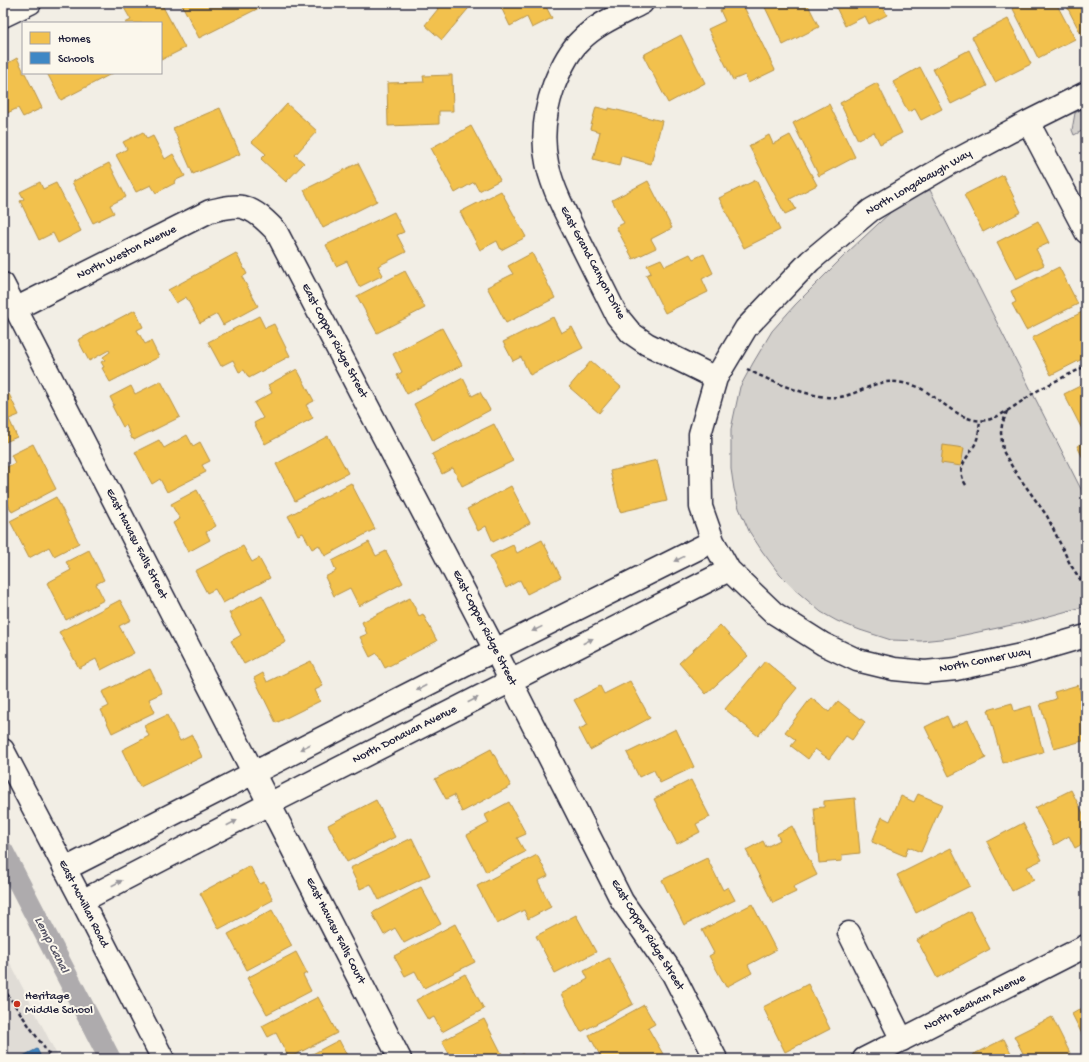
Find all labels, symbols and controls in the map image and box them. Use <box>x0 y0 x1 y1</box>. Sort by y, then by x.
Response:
legend <box>22 22 162 74</box>
text: Homes <box>58 33 91 47</box>
text: Schools <box>58 53 94 67</box>
street label: North Longabaugh Way <box>864 147 974 219</box>
street label: East Grand Canyon Drive <box>556 204 628 323</box>
street label: North Weston Avenue <box>75 222 180 283</box>
street label: East Copper Ridge Street <box>298 281 371 402</box>
street label: East Havasu Falls Street <box>102 486 170 603</box>
one-way arrow <box>673 556 684 562</box>
street label: East Copper Ridge Street <box>449 568 520 689</box>
one-way arrow <box>531 626 543 632</box>
one-way arrow <box>583 638 594 645</box>
street label: North Conner Way <box>938 645 1032 677</box>
one-way arrow <box>415 685 427 691</box>
one-way arrow <box>467 697 478 704</box>
street label: North Donavan Avenue <box>350 702 460 767</box>
one-way arrow <box>299 744 311 750</box>
one-way arrow <box>226 820 238 826</box>
street label: East McMillan Road <box>55 858 112 951</box>
street label: East Havasu Falls Court <box>302 875 368 988</box>
street label: East Copper Ridge Street <box>607 877 687 994</box>
one-way arrow <box>111 880 123 886</box>
water label: Lemp Canal <box>31 915 72 976</box>
street label: North Beaham Avenue <box>922 971 1029 1035</box>
place label: Heritage Middle School <box>25 990 93 1018</box>
marker: Heritage Middle School <box>12 999 22 1009</box>

